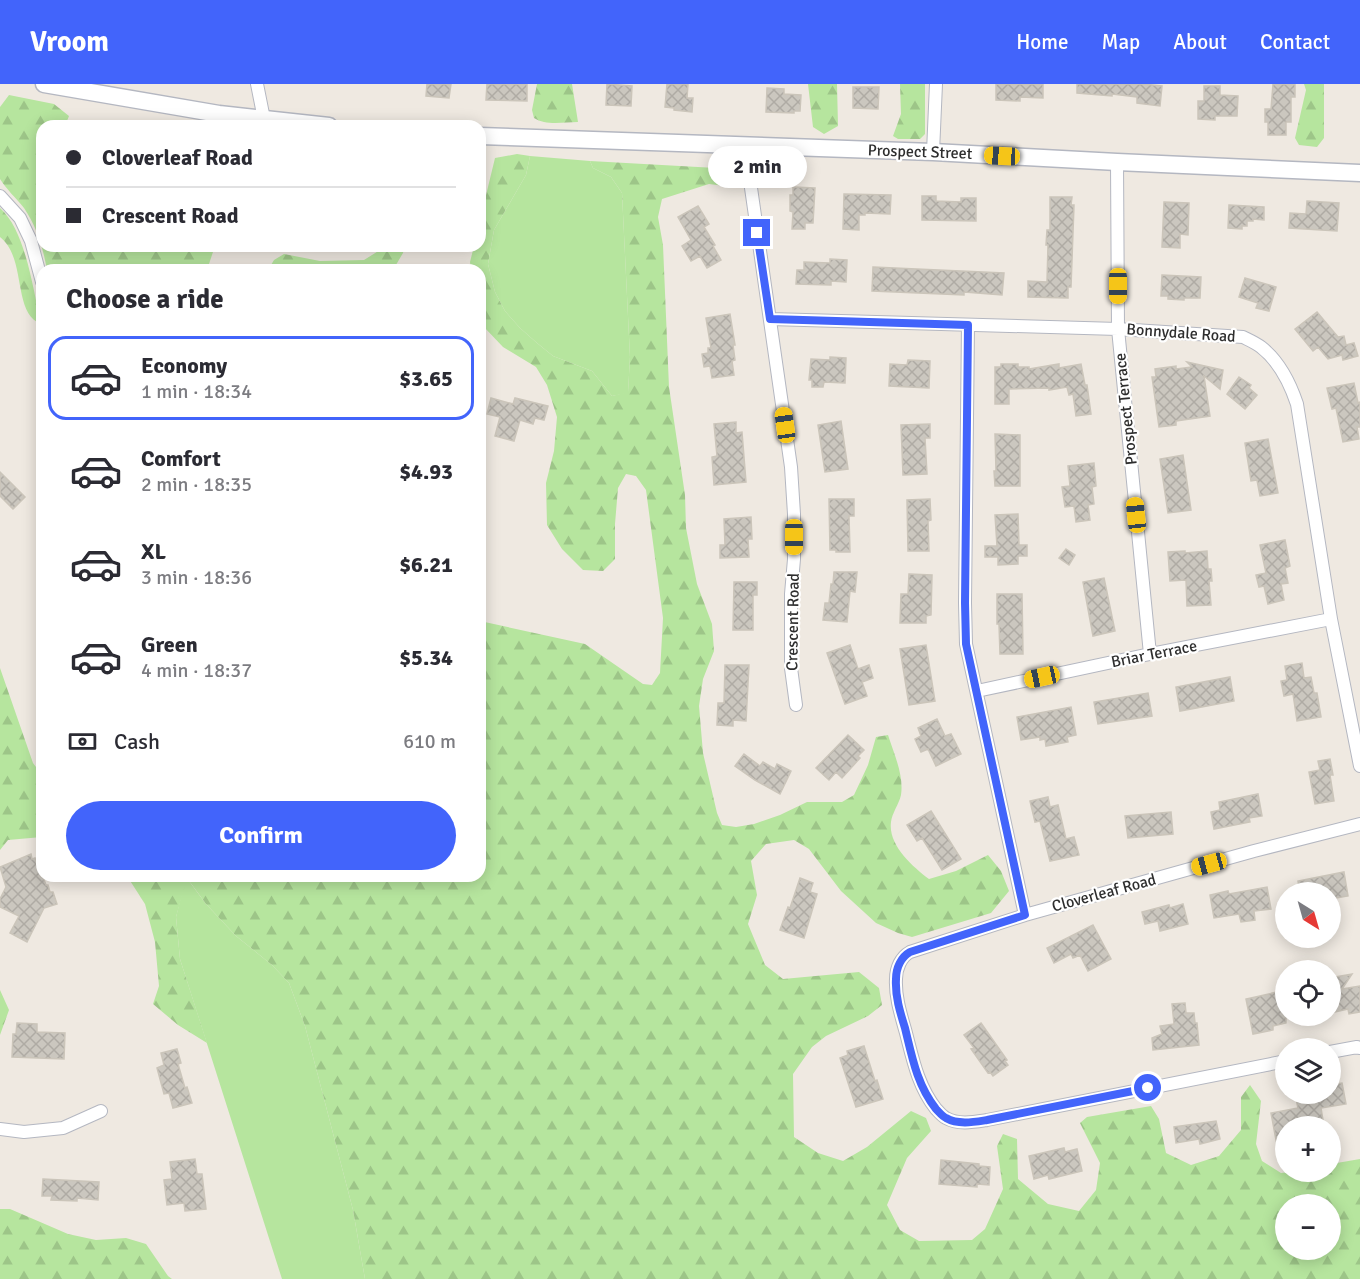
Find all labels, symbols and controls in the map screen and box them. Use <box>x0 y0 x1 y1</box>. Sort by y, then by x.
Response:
text: Vroom <box>30 25 109 59</box>
text: Home <box>1016 29 1069 55</box>
text: Map <box>1102 29 1140 55</box>
text: About <box>1173 29 1227 55</box>
text: Contact <box>1260 29 1330 55</box>
street label: Prospect Street <box>867 140 973 164</box>
text: Cloverleaf Road <box>102 144 253 171</box>
callout: 2 min <box>708 146 807 188</box>
car <box>984 146 1020 166</box>
text: 2 min <box>733 154 782 179</box>
text: Crescent Road <box>102 202 239 229</box>
route end <box>743 219 770 246</box>
car <box>1109 268 1127 304</box>
text: Choose a ride <box>66 283 224 316</box>
street label: Bonnydale Road <box>1126 319 1236 347</box>
icon: car <box>69 351 123 405</box>
text: Economy <box>141 352 227 379</box>
street label: Prospect Terrace <box>1110 352 1142 466</box>
text: $3.65 <box>399 365 453 392</box>
text: 1 min · 18:34 <box>141 379 252 404</box>
car <box>774 406 796 444</box>
icon: car <box>69 444 123 498</box>
text: Comfort <box>141 445 221 472</box>
text: $4.93 <box>399 458 453 485</box>
text: 2 min · 18:35 <box>141 472 252 497</box>
car <box>1125 496 1147 534</box>
car <box>785 519 803 555</box>
icon: car <box>69 537 123 591</box>
text: XL <box>141 538 166 565</box>
text: $6.21 <box>399 551 453 578</box>
text: 3 min · 18:36 <box>141 565 252 590</box>
street label: Crescent Road <box>782 573 804 671</box>
icon: car <box>69 630 123 684</box>
text: Green <box>141 631 198 658</box>
street label: Briar Terrace <box>1109 636 1199 672</box>
text: $5.34 <box>399 644 453 671</box>
text: 4 min · 18:37 <box>141 658 252 683</box>
car <box>1023 664 1061 690</box>
icon: cash <box>66 725 99 758</box>
text: Cash <box>114 728 160 755</box>
text: 610 m <box>403 729 456 754</box>
button: Confirm <box>66 801 456 870</box>
car <box>1189 851 1229 877</box>
street label: Cloverleaf Road <box>1050 869 1158 917</box>
north arrow <box>1275 882 1341 948</box>
map controls <box>1275 882 1341 1260</box>
button: locate <box>1275 960 1341 1026</box>
button: layers <box>1275 1038 1341 1104</box>
route start <box>1134 1074 1161 1101</box>
button: + <box>1275 1116 1341 1182</box>
button: − <box>1275 1194 1341 1260</box>

